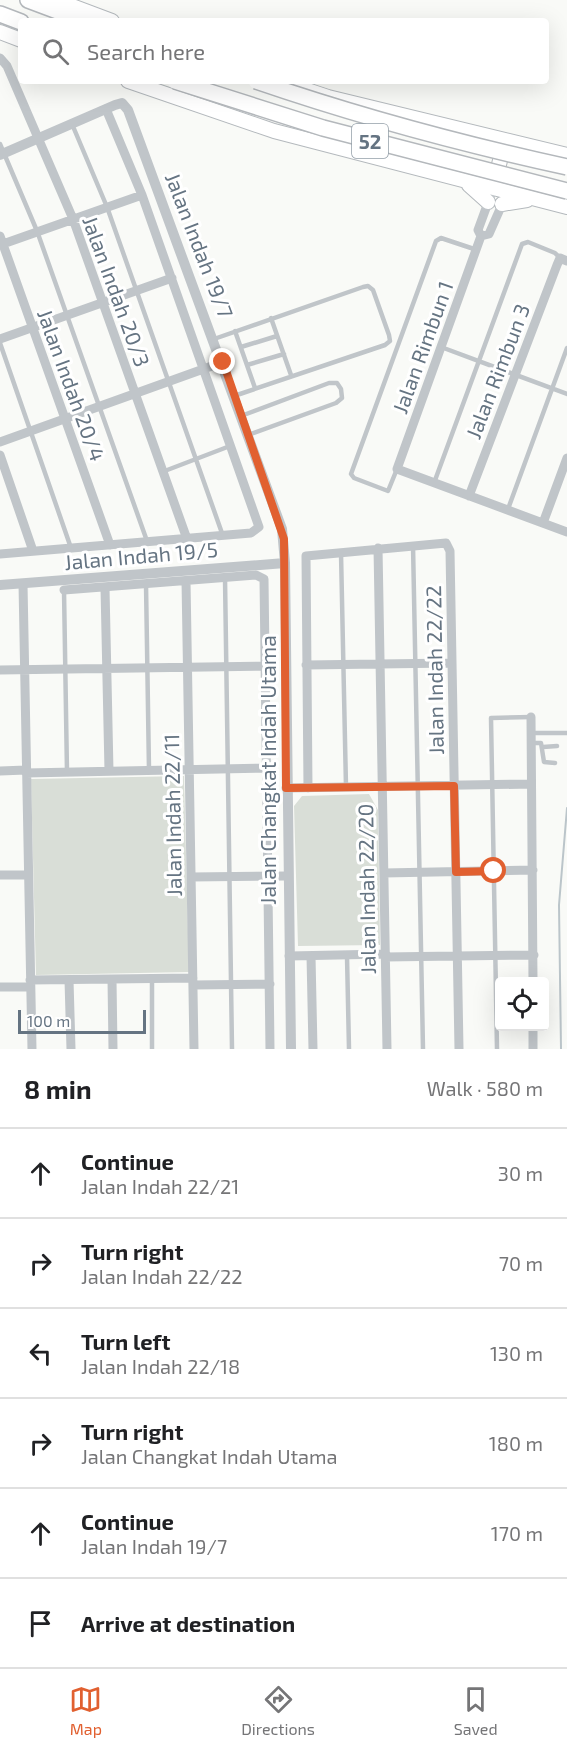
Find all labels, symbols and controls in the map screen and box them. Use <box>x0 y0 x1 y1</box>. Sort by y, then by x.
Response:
search box <box>18 18 549 84</box>
icon: search <box>39 35 72 68</box>
text: Search here <box>87 38 205 64</box>
road number: 52 <box>352 124 388 158</box>
street label: Jalan Indah 19/7 <box>161 169 239 321</box>
street label: Jalan Indah 20/3 <box>78 212 156 370</box>
street label: Jalan Rimbun 1 <box>386 277 458 417</box>
street label: Jalan Rimbun 3 <box>460 300 534 442</box>
street label: Jalan Indah 20/4 <box>33 306 111 464</box>
route end <box>209 348 235 374</box>
street label: Jalan Indah 19/5 <box>63 536 219 574</box>
street label: Jalan Indah 22/22 <box>420 585 448 755</box>
street label: Jalan Changkat Indah Utama <box>255 635 280 905</box>
street label: Jalan Indah 22/11 <box>158 733 186 897</box>
street label: Jalan Indah 22/20 <box>352 804 380 974</box>
route start <box>480 857 506 883</box>
map controls <box>495 977 549 1031</box>
button: locate <box>495 977 549 1031</box>
scale bar <box>18 1007 146 1034</box>
text: 100 m <box>27 1011 70 1030</box>
text: 8 min <box>24 1073 92 1104</box>
text: Walk · 580 m <box>427 1076 543 1100</box>
text: Continue <box>81 1148 174 1174</box>
icon: ahead <box>24 1157 57 1190</box>
text: 30 m <box>498 1161 543 1185</box>
text: Jalan Indah 22/21 <box>81 1174 239 1198</box>
text: Turn right <box>81 1238 183 1264</box>
icon: right <box>24 1247 57 1280</box>
text: 70 m <box>499 1251 543 1275</box>
text: Jalan Indah 22/22 <box>81 1264 242 1288</box>
text: Turn left <box>81 1328 170 1354</box>
icon: left <box>24 1337 57 1370</box>
text: 130 m <box>490 1341 543 1365</box>
text: Jalan Indah 22/18 <box>81 1354 240 1378</box>
text: Turn right <box>81 1418 183 1444</box>
icon: right <box>24 1427 57 1460</box>
text: 180 m <box>489 1431 543 1455</box>
text: Jalan Changkat Indah Utama <box>81 1444 338 1468</box>
text: Continue <box>81 1508 174 1534</box>
icon: ahead <box>24 1517 57 1550</box>
text: 170 m <box>491 1521 543 1545</box>
text: Jalan Indah 19/7 <box>81 1534 227 1558</box>
icon: arrive <box>24 1607 57 1640</box>
text: Arrive at destination <box>81 1610 295 1636</box>
tab: Map <box>69 1683 102 1738</box>
tab: Directions <box>241 1683 315 1738</box>
tab: Saved <box>454 1683 498 1738</box>

